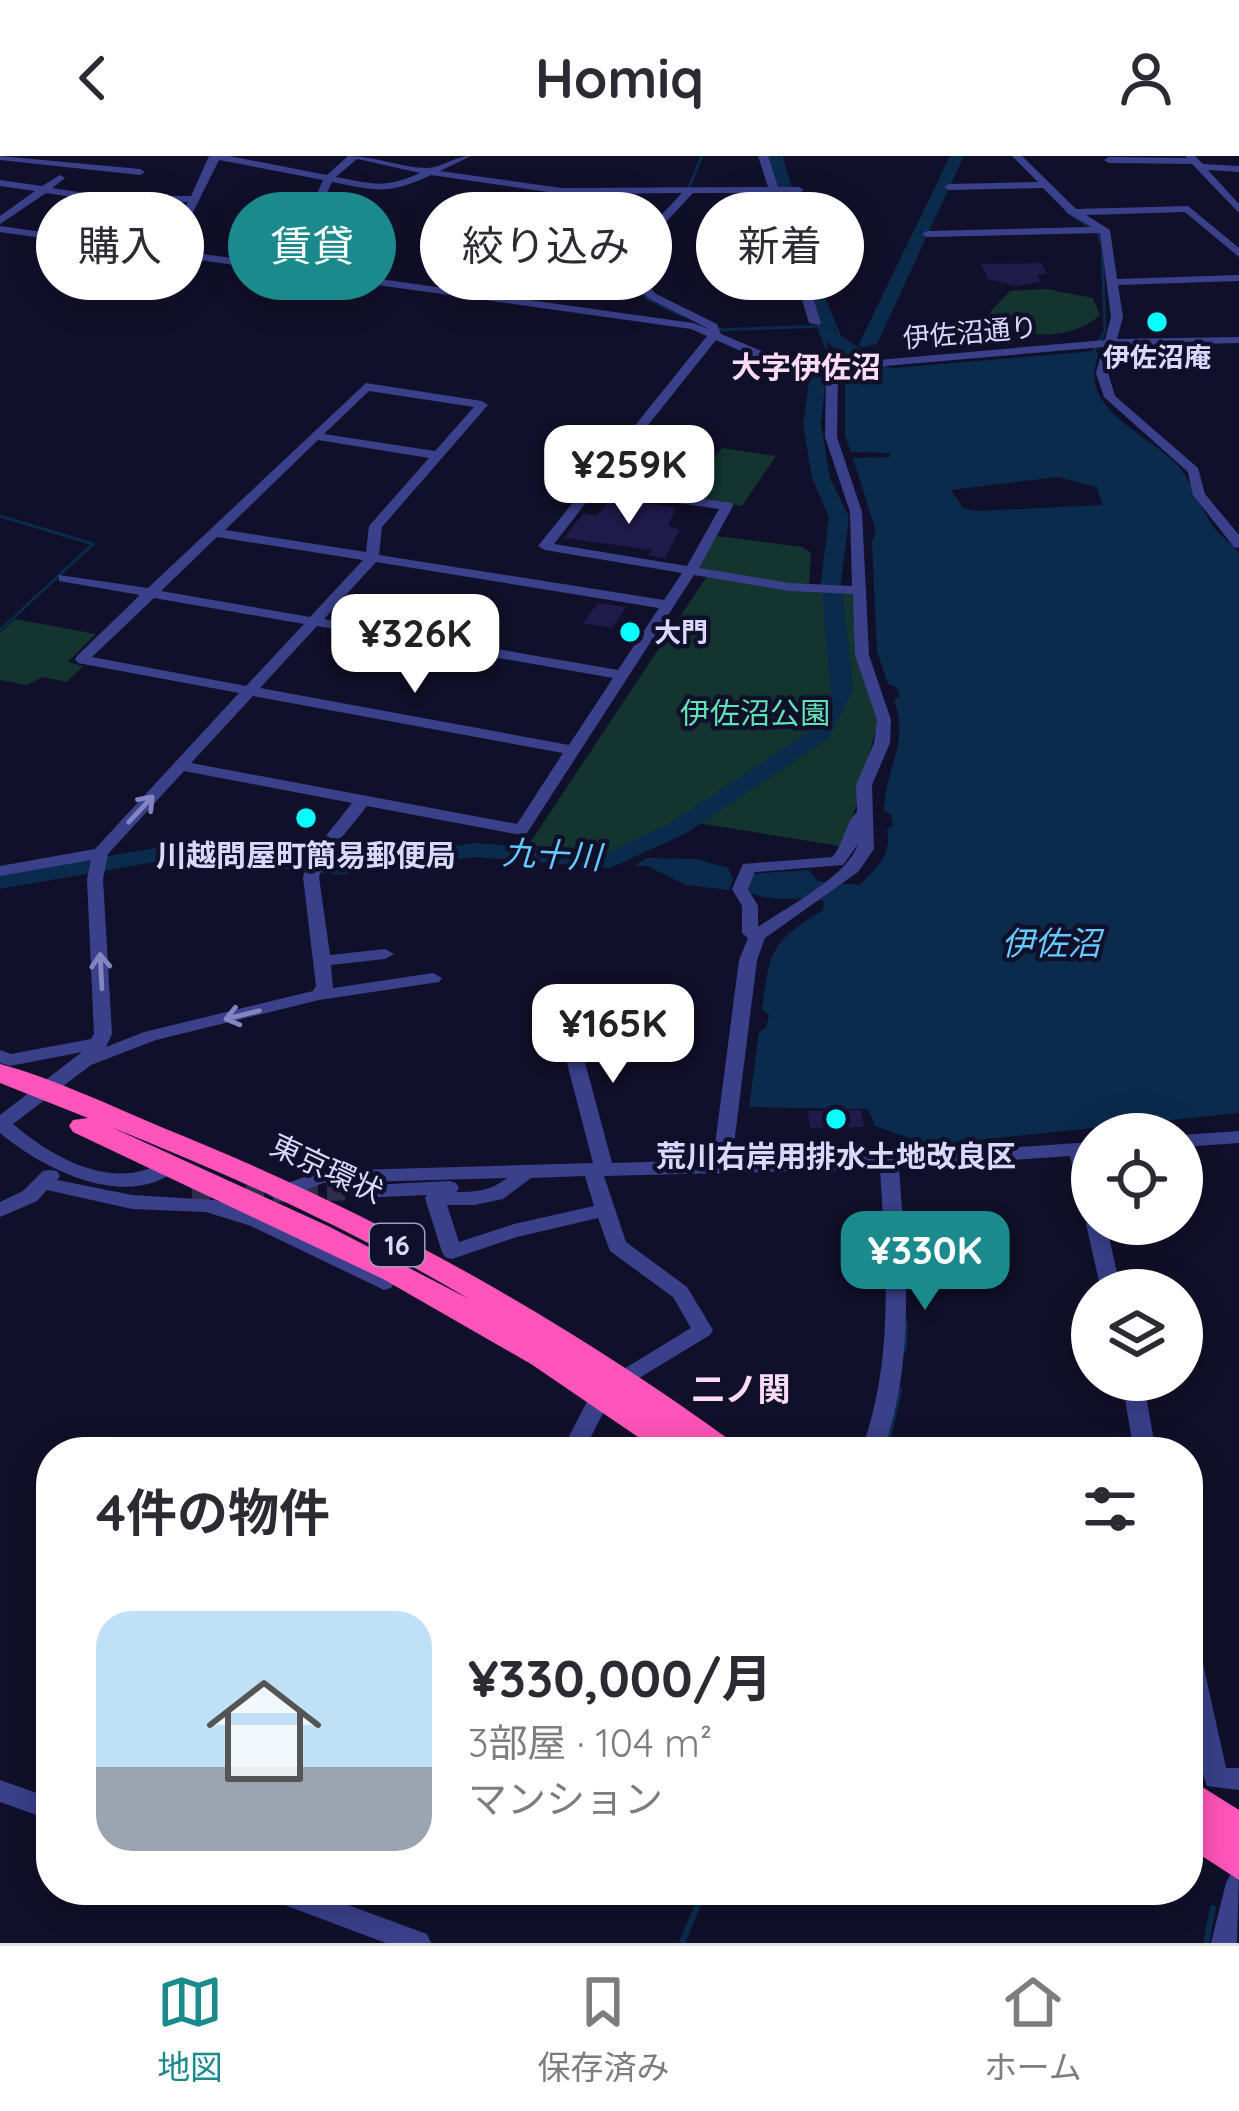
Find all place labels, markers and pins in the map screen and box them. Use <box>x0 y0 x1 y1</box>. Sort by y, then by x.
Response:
marker: 伊佐沼庵 <box>1144 309 1170 335</box>
place label: 伊佐沼庵 <box>1103 340 1211 374</box>
pin: ¥259K <box>545 425 713 527</box>
pin: ¥326K <box>331 594 499 696</box>
place label: 大門 <box>654 615 708 649</box>
marker: 大門 <box>617 619 643 645</box>
marker: 川越問屋町簡易郵便局 <box>293 805 319 831</box>
place label: 川越問屋町簡易郵便局 <box>156 836 456 874</box>
pin: ¥165K <box>529 984 697 1086</box>
marker: 荒川右岸用排水土地改良区 <box>823 1106 849 1132</box>
place label: 荒川右岸用排水土地改良区 <box>656 1137 1016 1175</box>
pin: ¥330K <box>841 1211 1009 1313</box>

